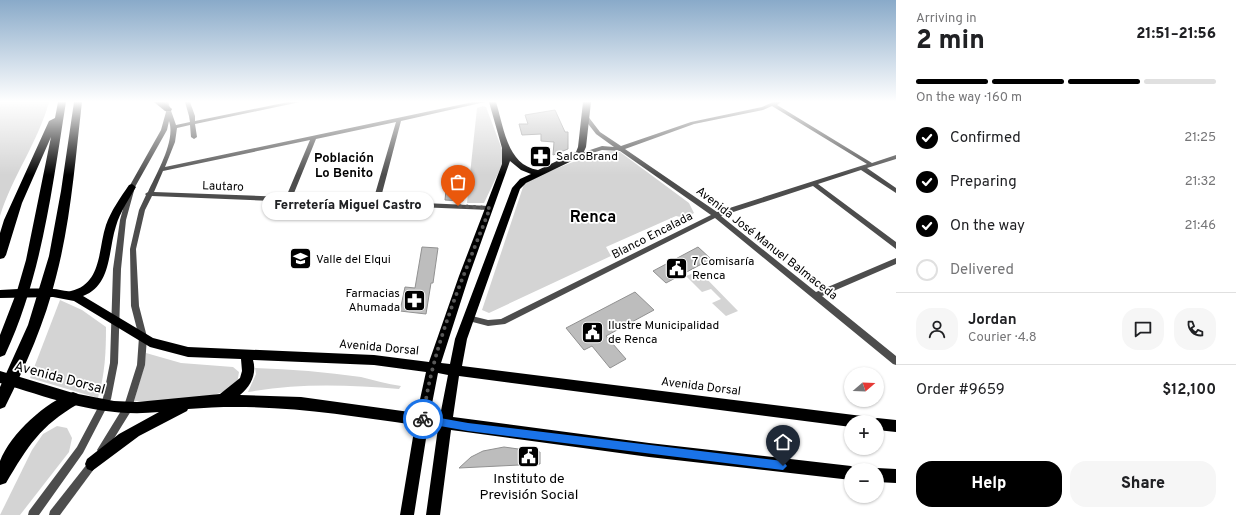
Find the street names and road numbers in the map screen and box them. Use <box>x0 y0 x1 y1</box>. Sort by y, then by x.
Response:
street label: Lautaro <box>202 178 244 196</box>
street label: Avenida José Manuel Balmaceda <box>692 183 840 304</box>
street label: Blanco Encalada <box>609 209 696 263</box>
street label: Avenida Dorsal <box>338 337 420 359</box>
street label: Avenida Dorsal <box>12 358 107 399</box>
street label: Avenida Dorsal <box>660 374 742 400</box>

